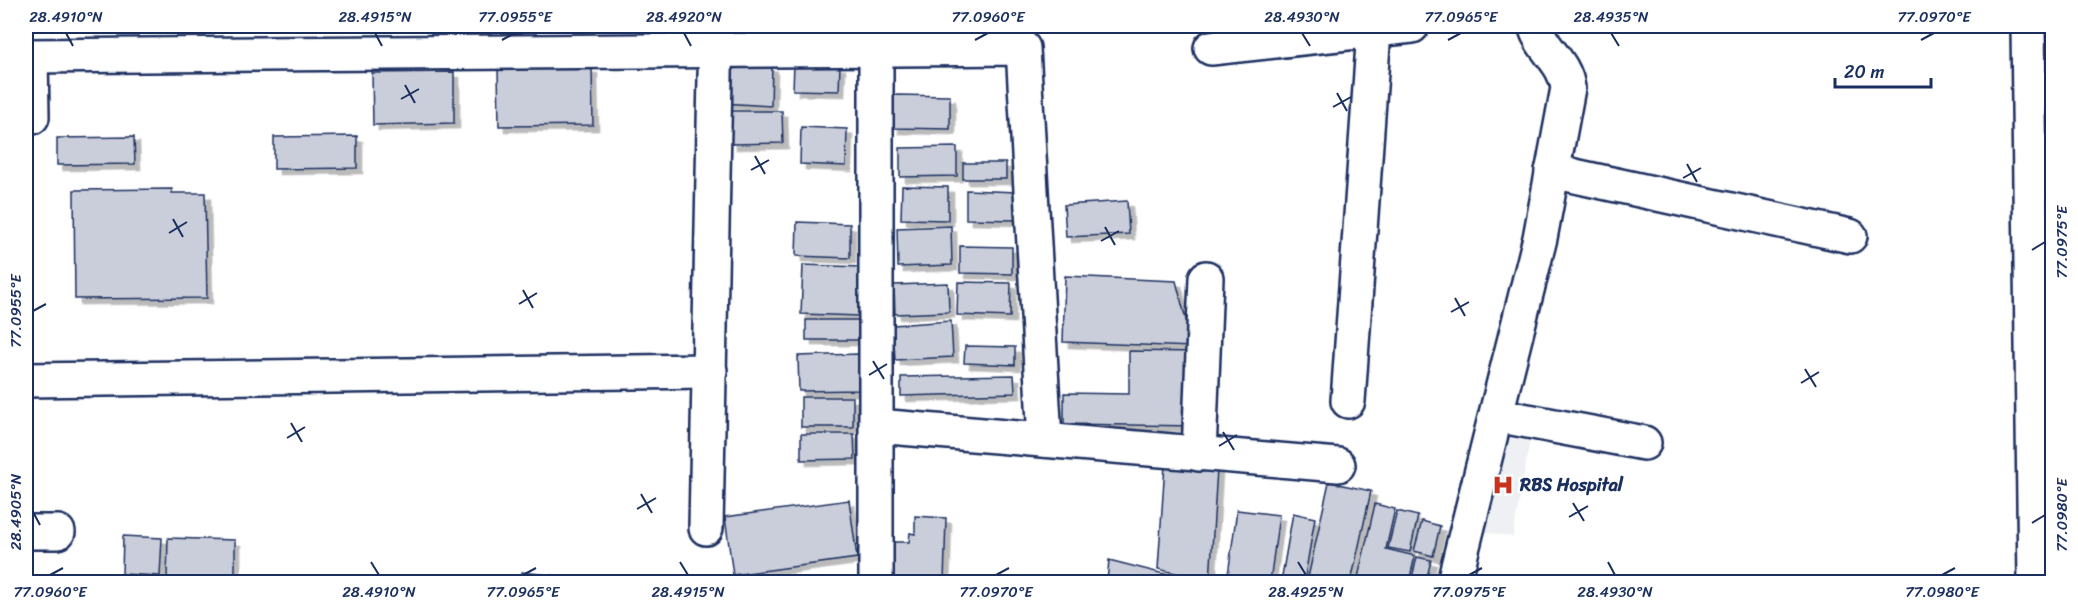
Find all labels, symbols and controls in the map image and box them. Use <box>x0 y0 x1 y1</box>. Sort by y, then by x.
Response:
text: 28.4910°N <box>29 4 103 30</box>
text: 28.4915°N <box>338 4 412 30</box>
text: 77.0955°E <box>478 4 553 30</box>
text: 28.4920°N <box>646 4 722 30</box>
text: 77.0960°E <box>951 4 1026 30</box>
text: 28.4930°N <box>1264 4 1340 30</box>
text: 77.0965°E <box>1425 4 1499 30</box>
text: 28.4935°N <box>1573 4 1649 30</box>
text: 77.0970°E <box>1897 4 1972 30</box>
scale bar <box>1835 51 1931 89</box>
text: 20 m <box>1844 56 1884 88</box>
text: 77.0975°E <box>2049 204 2075 278</box>
text: 77.0955°E <box>3 273 29 348</box>
place label: RBS Hospital <box>1519 469 1624 501</box>
text: 28.4905°N <box>3 473 29 550</box>
hospital icon: RBS Hospital <box>1491 473 1515 497</box>
text: 77.0980°E <box>2049 477 2075 552</box>
text: 77.0960°E <box>13 579 88 605</box>
text: 28.4910°N <box>342 579 416 605</box>
text: 77.0965°E <box>487 579 561 605</box>
text: 28.4915°N <box>651 579 725 605</box>
text: 77.0970°E <box>959 579 1034 605</box>
text: 28.4925°N <box>1268 579 1344 605</box>
text: 77.0975°E <box>1433 579 1507 605</box>
text: 28.4930°N <box>1577 579 1653 605</box>
text: 77.0980°E <box>1905 579 1980 605</box>

